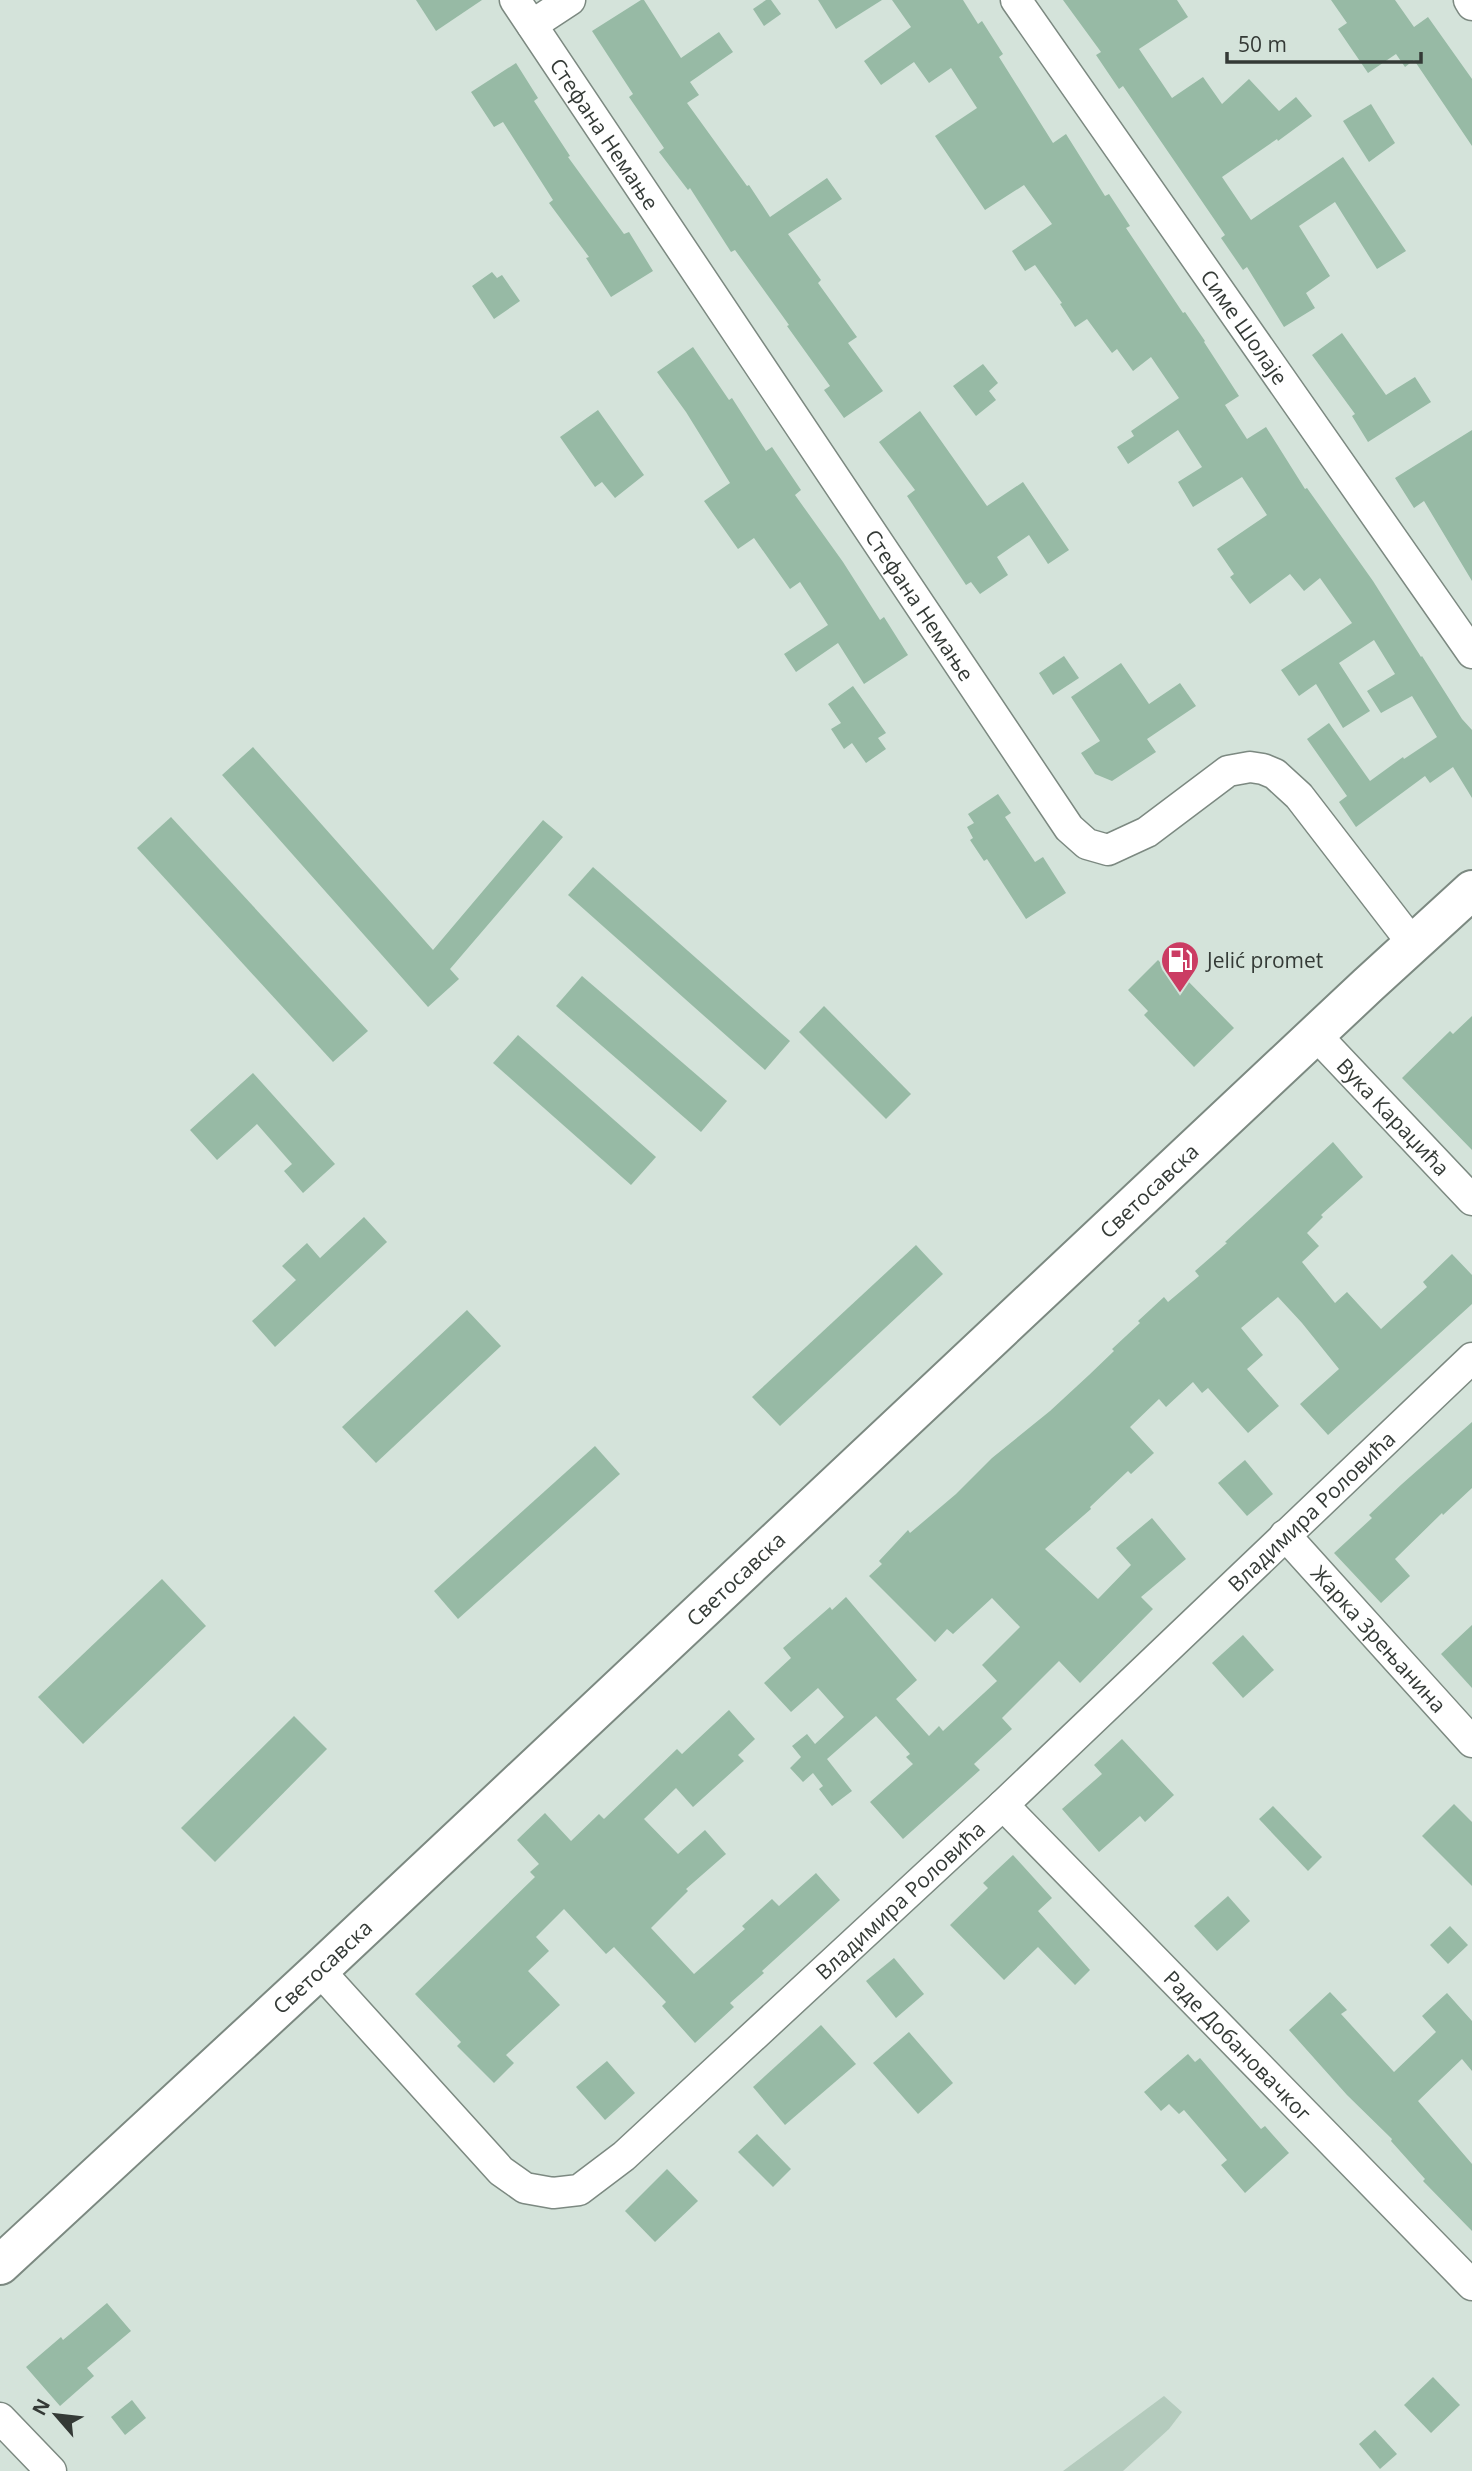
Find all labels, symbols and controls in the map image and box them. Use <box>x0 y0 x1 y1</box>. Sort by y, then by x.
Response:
scale bar <box>1227 21 1421 65</box>
text: 50 m <box>1238 30 1287 58</box>
street label: Стефана Немање <box>544 53 665 215</box>
street label: Симе Шолаје <box>1194 264 1294 390</box>
street label: Стефана Немање <box>859 524 981 686</box>
fuel station icon: Jelić promet <box>1159 939 1201 994</box>
place label: Jelić promet <box>1205 946 1323 974</box>
street label: Вука Караџића <box>1331 1052 1456 1182</box>
street label: Светосавска <box>1093 1137 1204 1244</box>
street label: Владимира Роловића <box>1221 1425 1401 1598</box>
street label: Светосавска <box>680 1525 791 1632</box>
street label: Жарка Зрењанина <box>1305 1559 1453 1718</box>
street label: Владимира Роловића <box>809 1815 991 1986</box>
street label: Светосавска <box>267 1914 378 2020</box>
street label: Раде Добановачког <box>1158 1964 1318 2127</box>
north arrow <box>21 2380 91 2450</box>
text: N <box>26 2394 56 2420</box>

